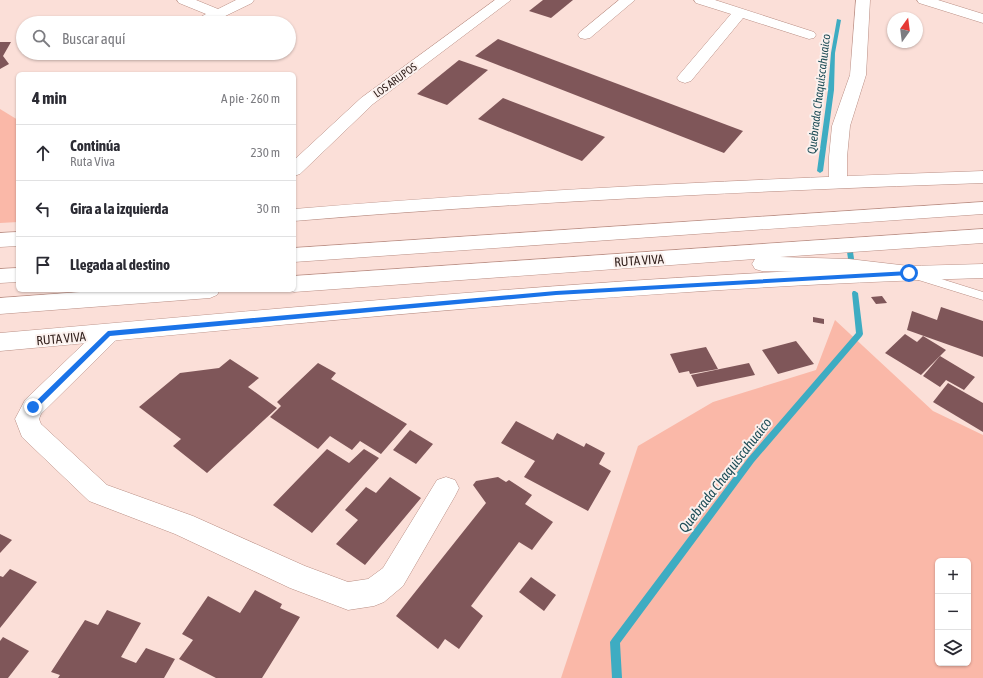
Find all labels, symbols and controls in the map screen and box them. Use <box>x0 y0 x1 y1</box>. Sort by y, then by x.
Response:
north arrow <box>887 12 923 48</box>
search box <box>16 16 296 60</box>
icon: search <box>30 27 52 49</box>
text: Buscar aquí <box>62 30 125 47</box>
water label: Quebrada Chaquiscahuaico <box>805 33 833 155</box>
street label: LOS ARUPOS <box>371 60 419 100</box>
text: 4 min <box>32 88 67 108</box>
text: A pie · 260 m <box>221 91 280 106</box>
text: Continúa <box>70 137 120 154</box>
icon: ahead <box>32 142 54 164</box>
text: 230 m <box>251 145 280 160</box>
text: Ruta Viva <box>70 154 115 169</box>
icon: left <box>32 198 54 220</box>
text: Gira a la izquierda <box>70 200 168 217</box>
text: 30 m <box>257 201 280 216</box>
street label: RUTA VIVA <box>614 251 665 270</box>
icon: arrive <box>32 254 54 276</box>
text: Llegada al destino <box>70 256 170 273</box>
route start <box>900 264 918 282</box>
street label: RUTA VIVA <box>36 329 87 348</box>
route end <box>24 398 42 416</box>
water label: Quebrada Chaquiscahuaico <box>675 414 775 536</box>
map controls <box>935 558 971 666</box>
button: + <box>935 558 971 594</box>
button: − <box>935 594 971 630</box>
button: layers <box>935 630 971 666</box>

